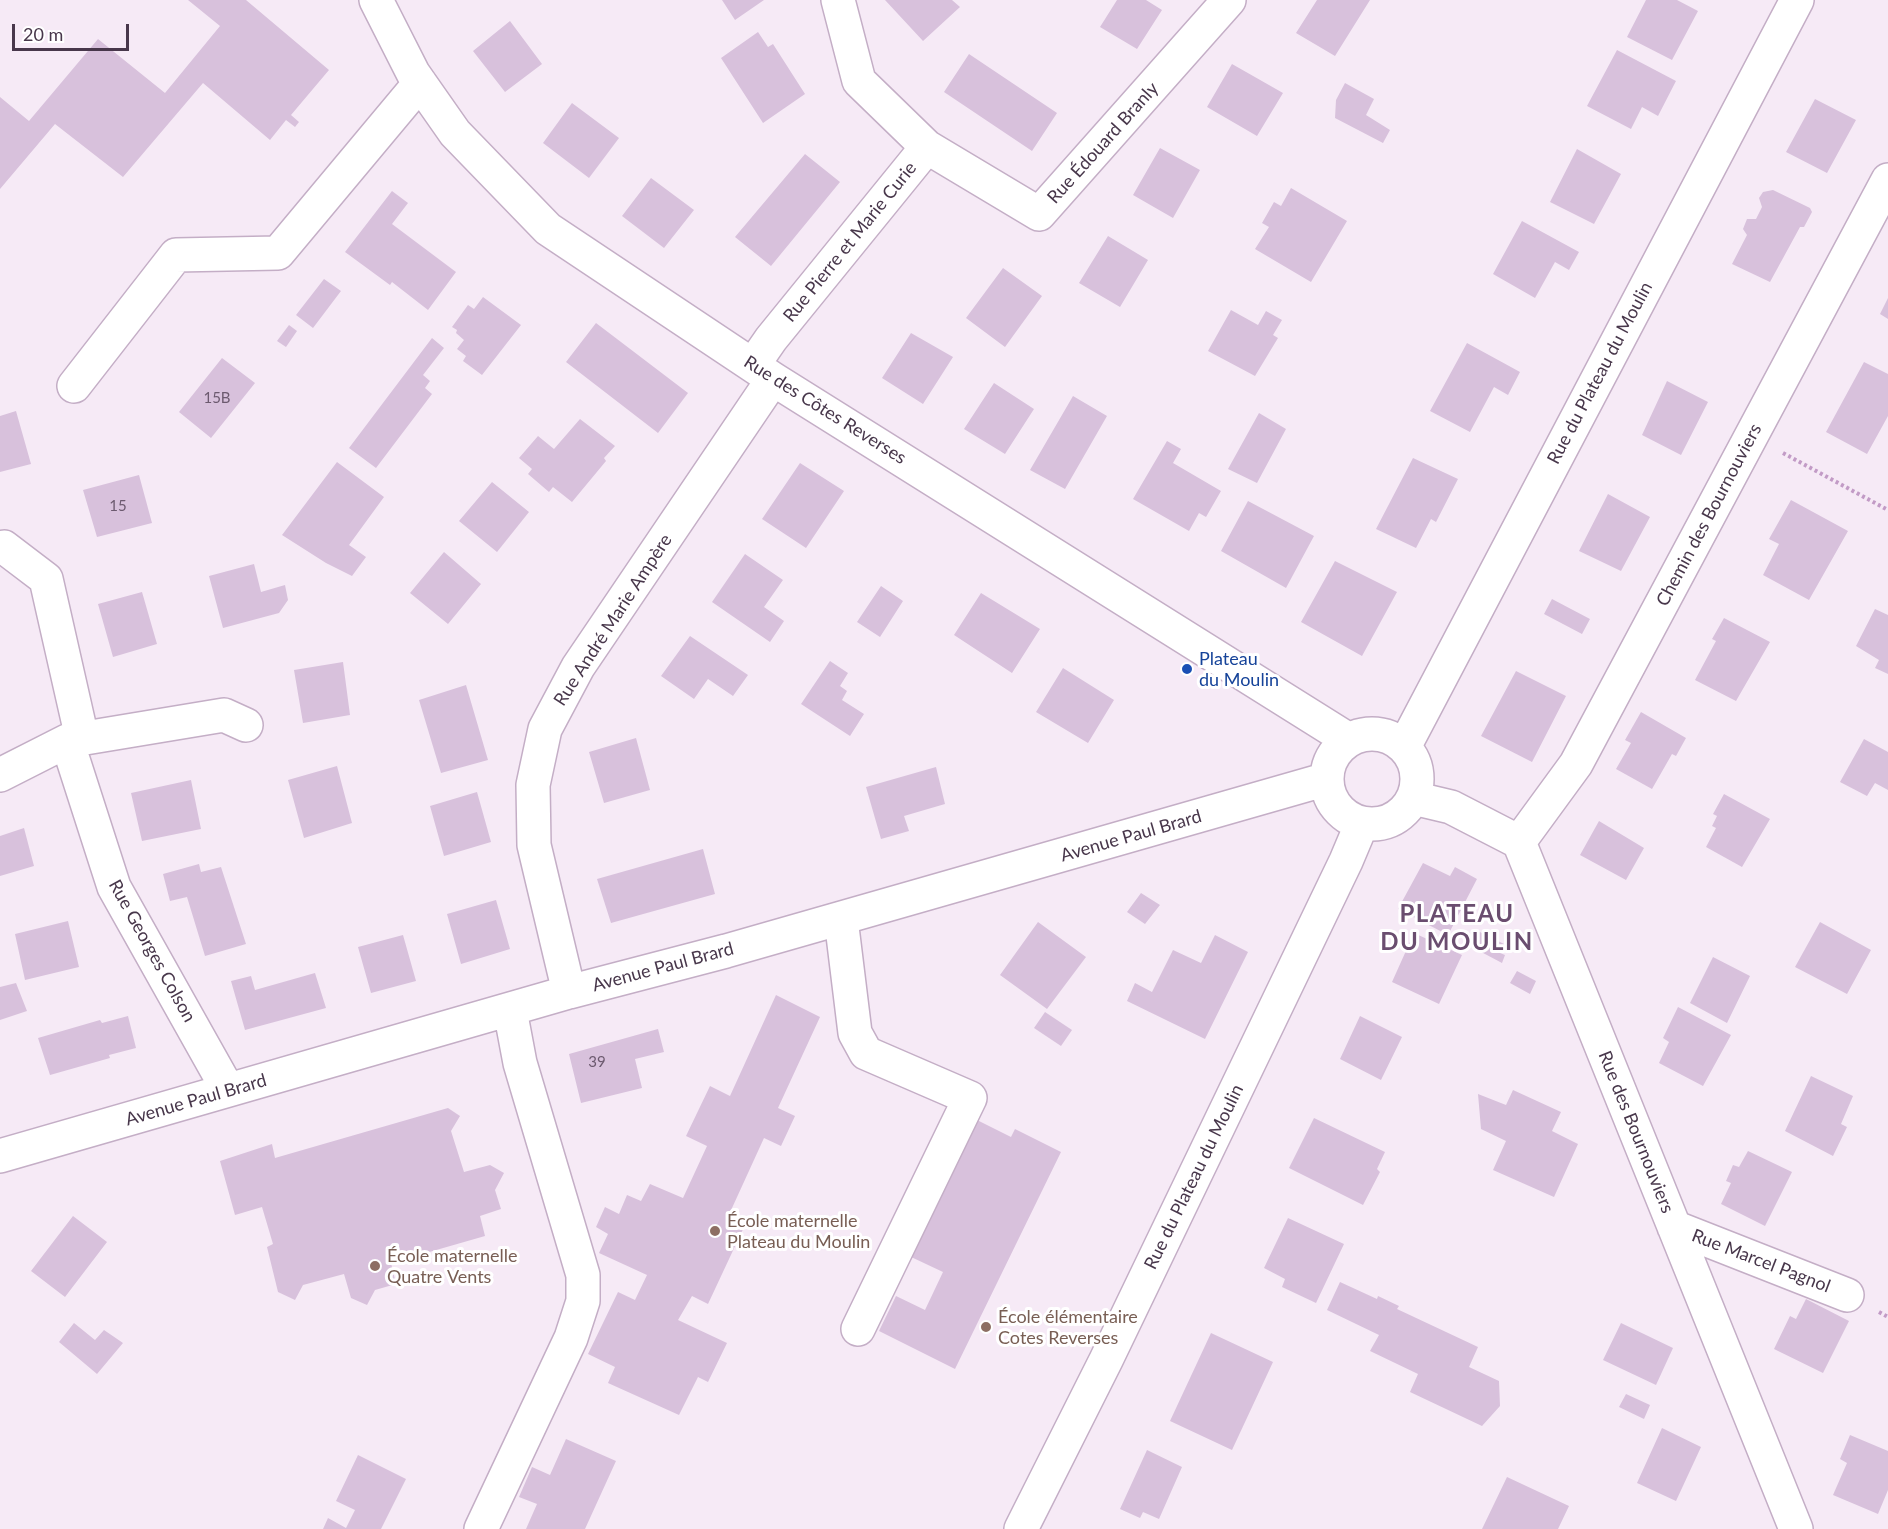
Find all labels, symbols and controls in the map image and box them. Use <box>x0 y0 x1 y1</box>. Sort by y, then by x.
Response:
scale bar <box>15 12 132 50</box>
text: 20 m <box>23 23 63 45</box>
street label: Rue Édouard Branly <box>1043 78 1163 208</box>
street label: Rue Pierre et Marie Curie <box>779 158 921 326</box>
street label: Rue du Plateau du Moulin <box>1543 278 1657 468</box>
street label: Rue des Côtes Reverses <box>740 351 910 469</box>
house number: 15B <box>203 389 231 407</box>
street label: Chemin des Bournouviers <box>1652 420 1766 610</box>
house number: 15 <box>109 497 127 515</box>
street label: Rue André Marie Ampère <box>549 530 677 710</box>
place label: Plateau du Moulin <box>1199 648 1279 690</box>
marker: Plateau du Moulin <box>1180 662 1194 676</box>
street label: Avenue Paul Brard <box>1058 806 1204 866</box>
street label: Rue Georges Colson <box>104 876 200 1026</box>
district label: PLATEAU DU MOULIN <box>1380 900 1534 956</box>
street label: Avenue Paul Brard <box>590 938 736 996</box>
street label: Rue des Bournouviers <box>1594 1048 1678 1216</box>
house number: 39 <box>588 1053 606 1071</box>
street label: Avenue Paul Brard <box>123 1070 269 1130</box>
street label: Rue du Plateau du Moulin <box>1140 1081 1248 1273</box>
place label: École maternelle Plateau du Moulin <box>727 1210 870 1252</box>
marker: École maternelle Plateau du Moulin <box>708 1224 722 1238</box>
street label: Rue Marcel Pagnol <box>1689 1225 1833 1297</box>
place label: École maternelle Quatre Vents <box>387 1245 518 1288</box>
marker: École maternelle Quatre Vents <box>368 1259 382 1273</box>
place label: École élémentaire Cotes Reverses <box>998 1306 1138 1348</box>
marker: École élémentaire Cotes Reverses <box>979 1320 993 1334</box>

